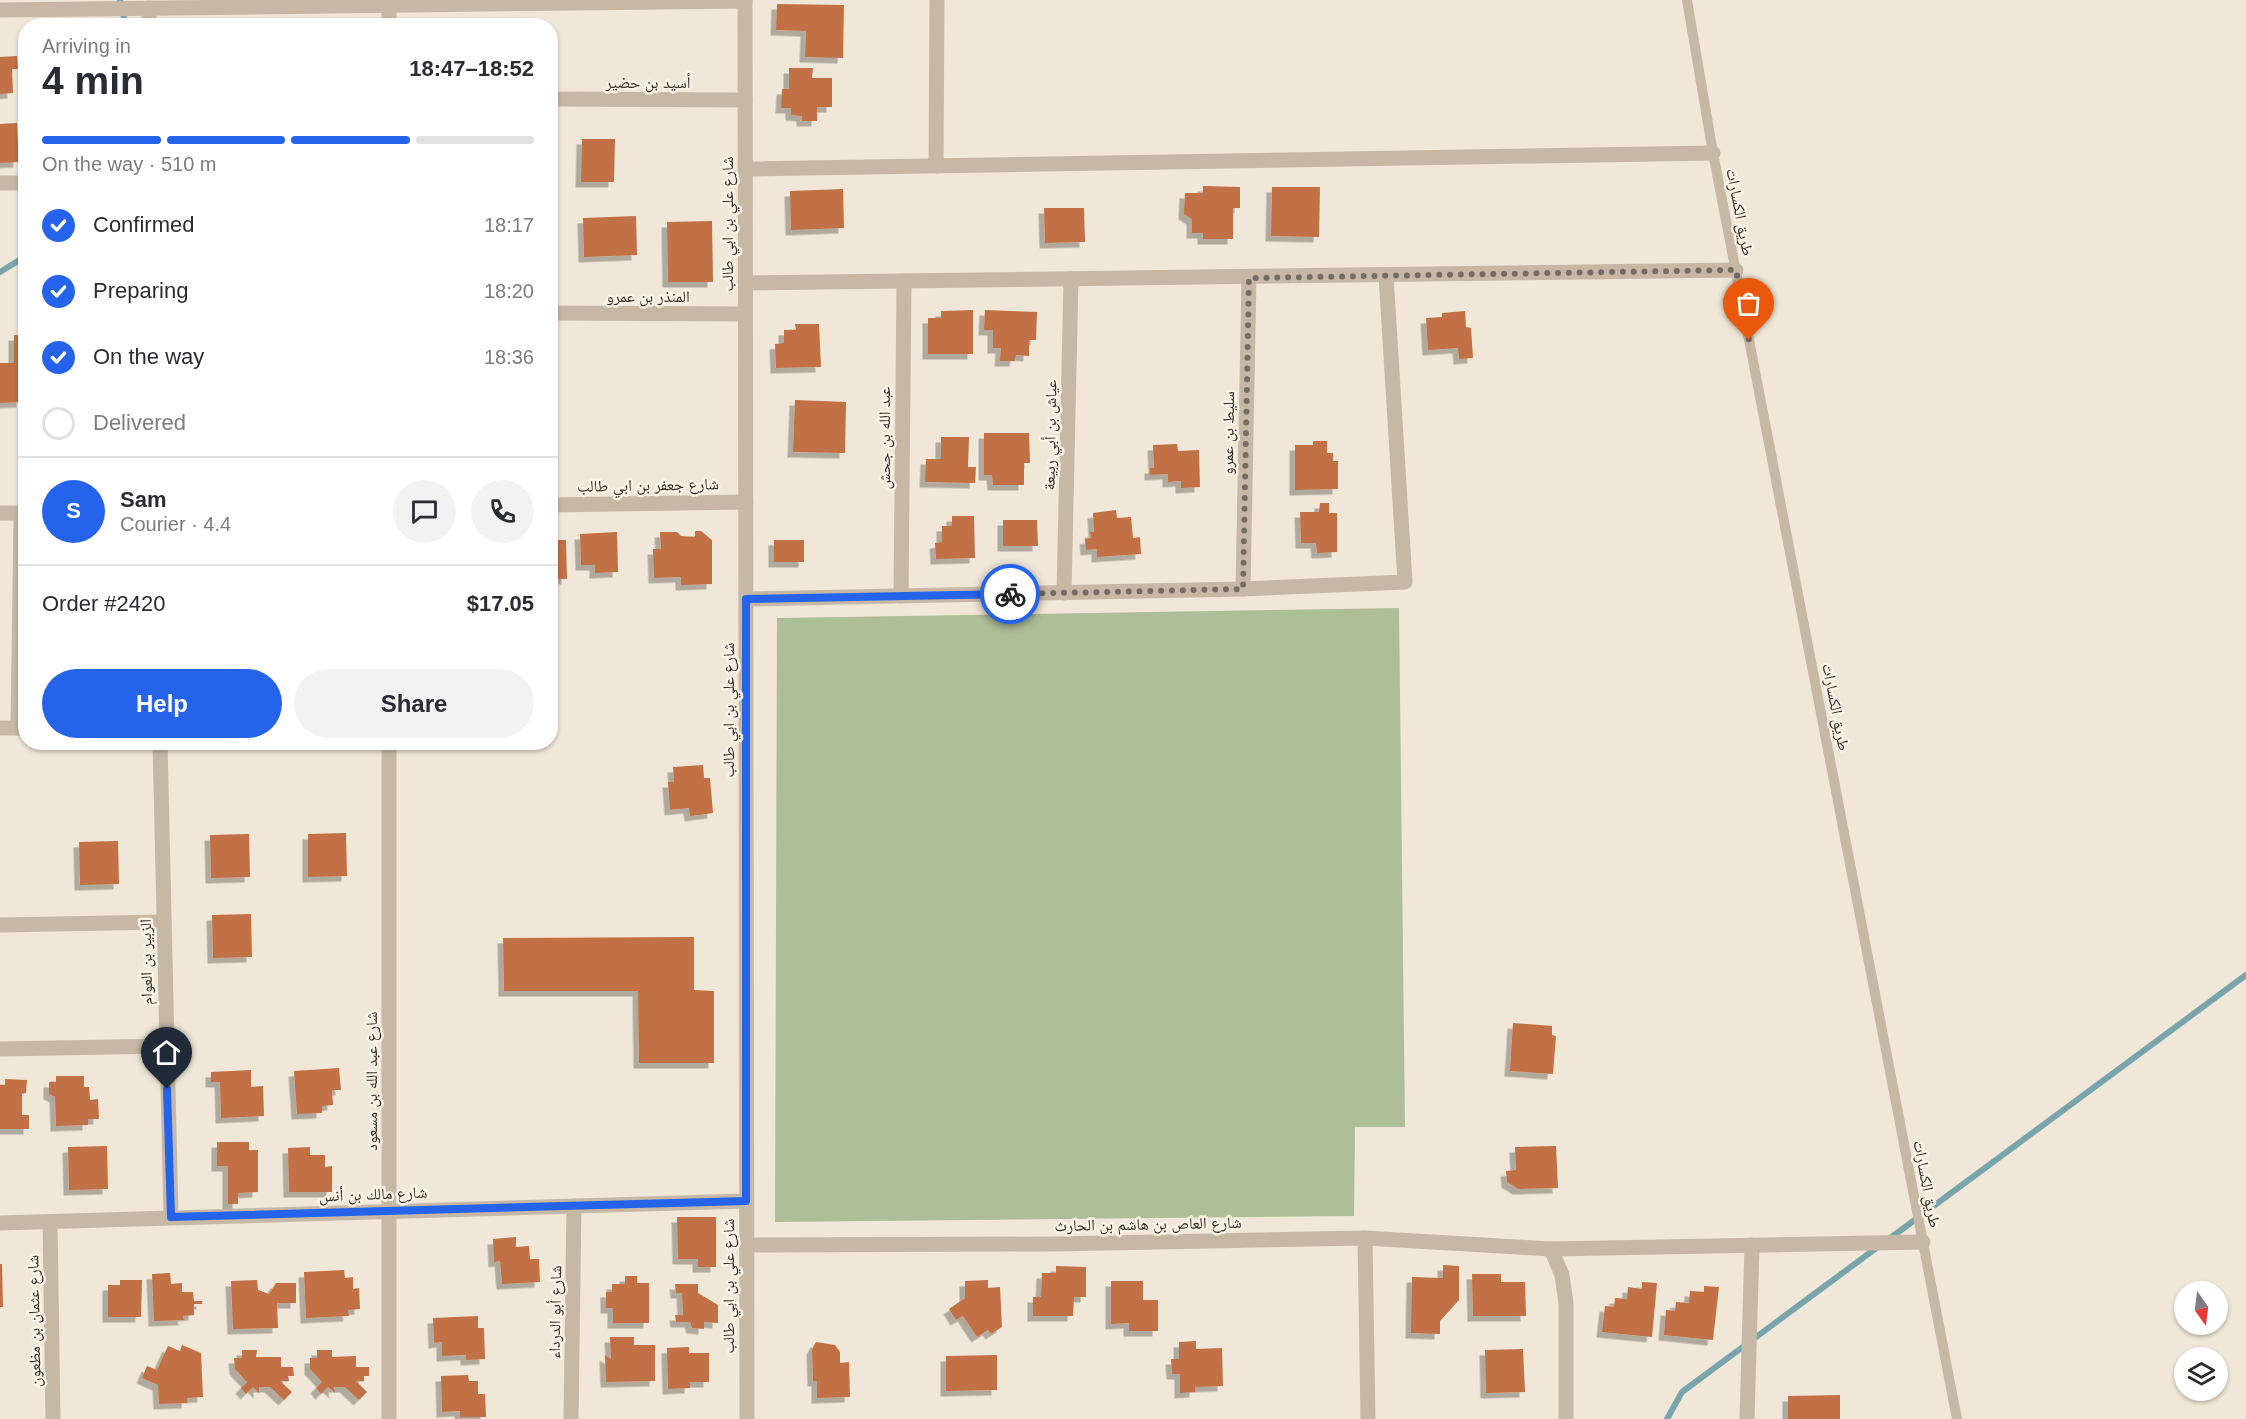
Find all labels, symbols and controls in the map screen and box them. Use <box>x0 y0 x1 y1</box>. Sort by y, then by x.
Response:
text: Arriving in <box>42 35 131 57</box>
text: 18:47–18:52 <box>409 56 534 81</box>
text: 4 min <box>42 59 144 102</box>
street label: أسيد بن حضير <box>604 73 691 93</box>
text: On the way · 510 m <box>42 153 217 175</box>
street label: شارع علي بن ابي طالب <box>719 156 740 292</box>
street label: طريق الكسارات <box>1721 167 1757 258</box>
icon: check <box>42 209 75 242</box>
text: Confirmed <box>93 212 194 237</box>
text: 18:17 <box>484 214 534 236</box>
icon: check <box>42 275 75 308</box>
text: Preparing <box>93 278 188 303</box>
pin <box>1723 278 1774 340</box>
text: 18:20 <box>484 280 534 302</box>
icon: bag <box>1732 287 1765 320</box>
street label: المنذر بن عمرو <box>606 288 690 307</box>
icon: check <box>42 341 75 374</box>
text: On the way <box>93 344 204 369</box>
text: 18:36 <box>484 346 534 368</box>
street label: عياش بن أبي ربيعة <box>1040 380 1064 491</box>
street label: عبد الله بن جحش <box>876 387 895 489</box>
street label: سليط بن عمرو <box>1219 391 1239 475</box>
text: Delivered <box>93 410 186 435</box>
street label: شارع جعفر بن ابي طالب <box>577 475 719 499</box>
button: chat <box>393 480 456 543</box>
button: phone <box>471 480 534 543</box>
text: Sam <box>120 487 166 512</box>
text: S <box>66 498 81 523</box>
text: Courier · 4.4 <box>120 513 231 535</box>
courier <box>980 564 1040 624</box>
icon: bike <box>994 578 1027 611</box>
text: Order #2420 <box>42 591 166 616</box>
text: $17.05 <box>467 591 534 616</box>
street label: شارع علي بن ابي طالب <box>720 642 741 778</box>
street label: طريق الكسارات <box>1817 662 1853 753</box>
button: Help <box>42 669 282 738</box>
button: Share <box>294 669 534 738</box>
street label: الزبير بن العوام <box>137 919 157 1005</box>
street label: شارع عبد الله بن مسعود <box>363 1011 382 1151</box>
pin <box>141 1027 192 1089</box>
icon: home <box>150 1036 183 1069</box>
street label: طريق الكسارات <box>1908 1139 1944 1230</box>
street label: شارع مالك بن أنس <box>318 1183 428 1206</box>
street label: شارع العاص بن هاشم بن الحارث <box>1054 1214 1242 1236</box>
street label: شارع علي بن ابي طالب <box>720 1218 741 1354</box>
street label: شارع عثمان بن مظعون <box>24 1255 46 1387</box>
street label: شارع أبو الدرداء <box>545 1265 566 1359</box>
north arrow <box>2174 1281 2228 1335</box>
map controls <box>2174 1281 2228 1401</box>
button: layers <box>2174 1347 2228 1401</box>

